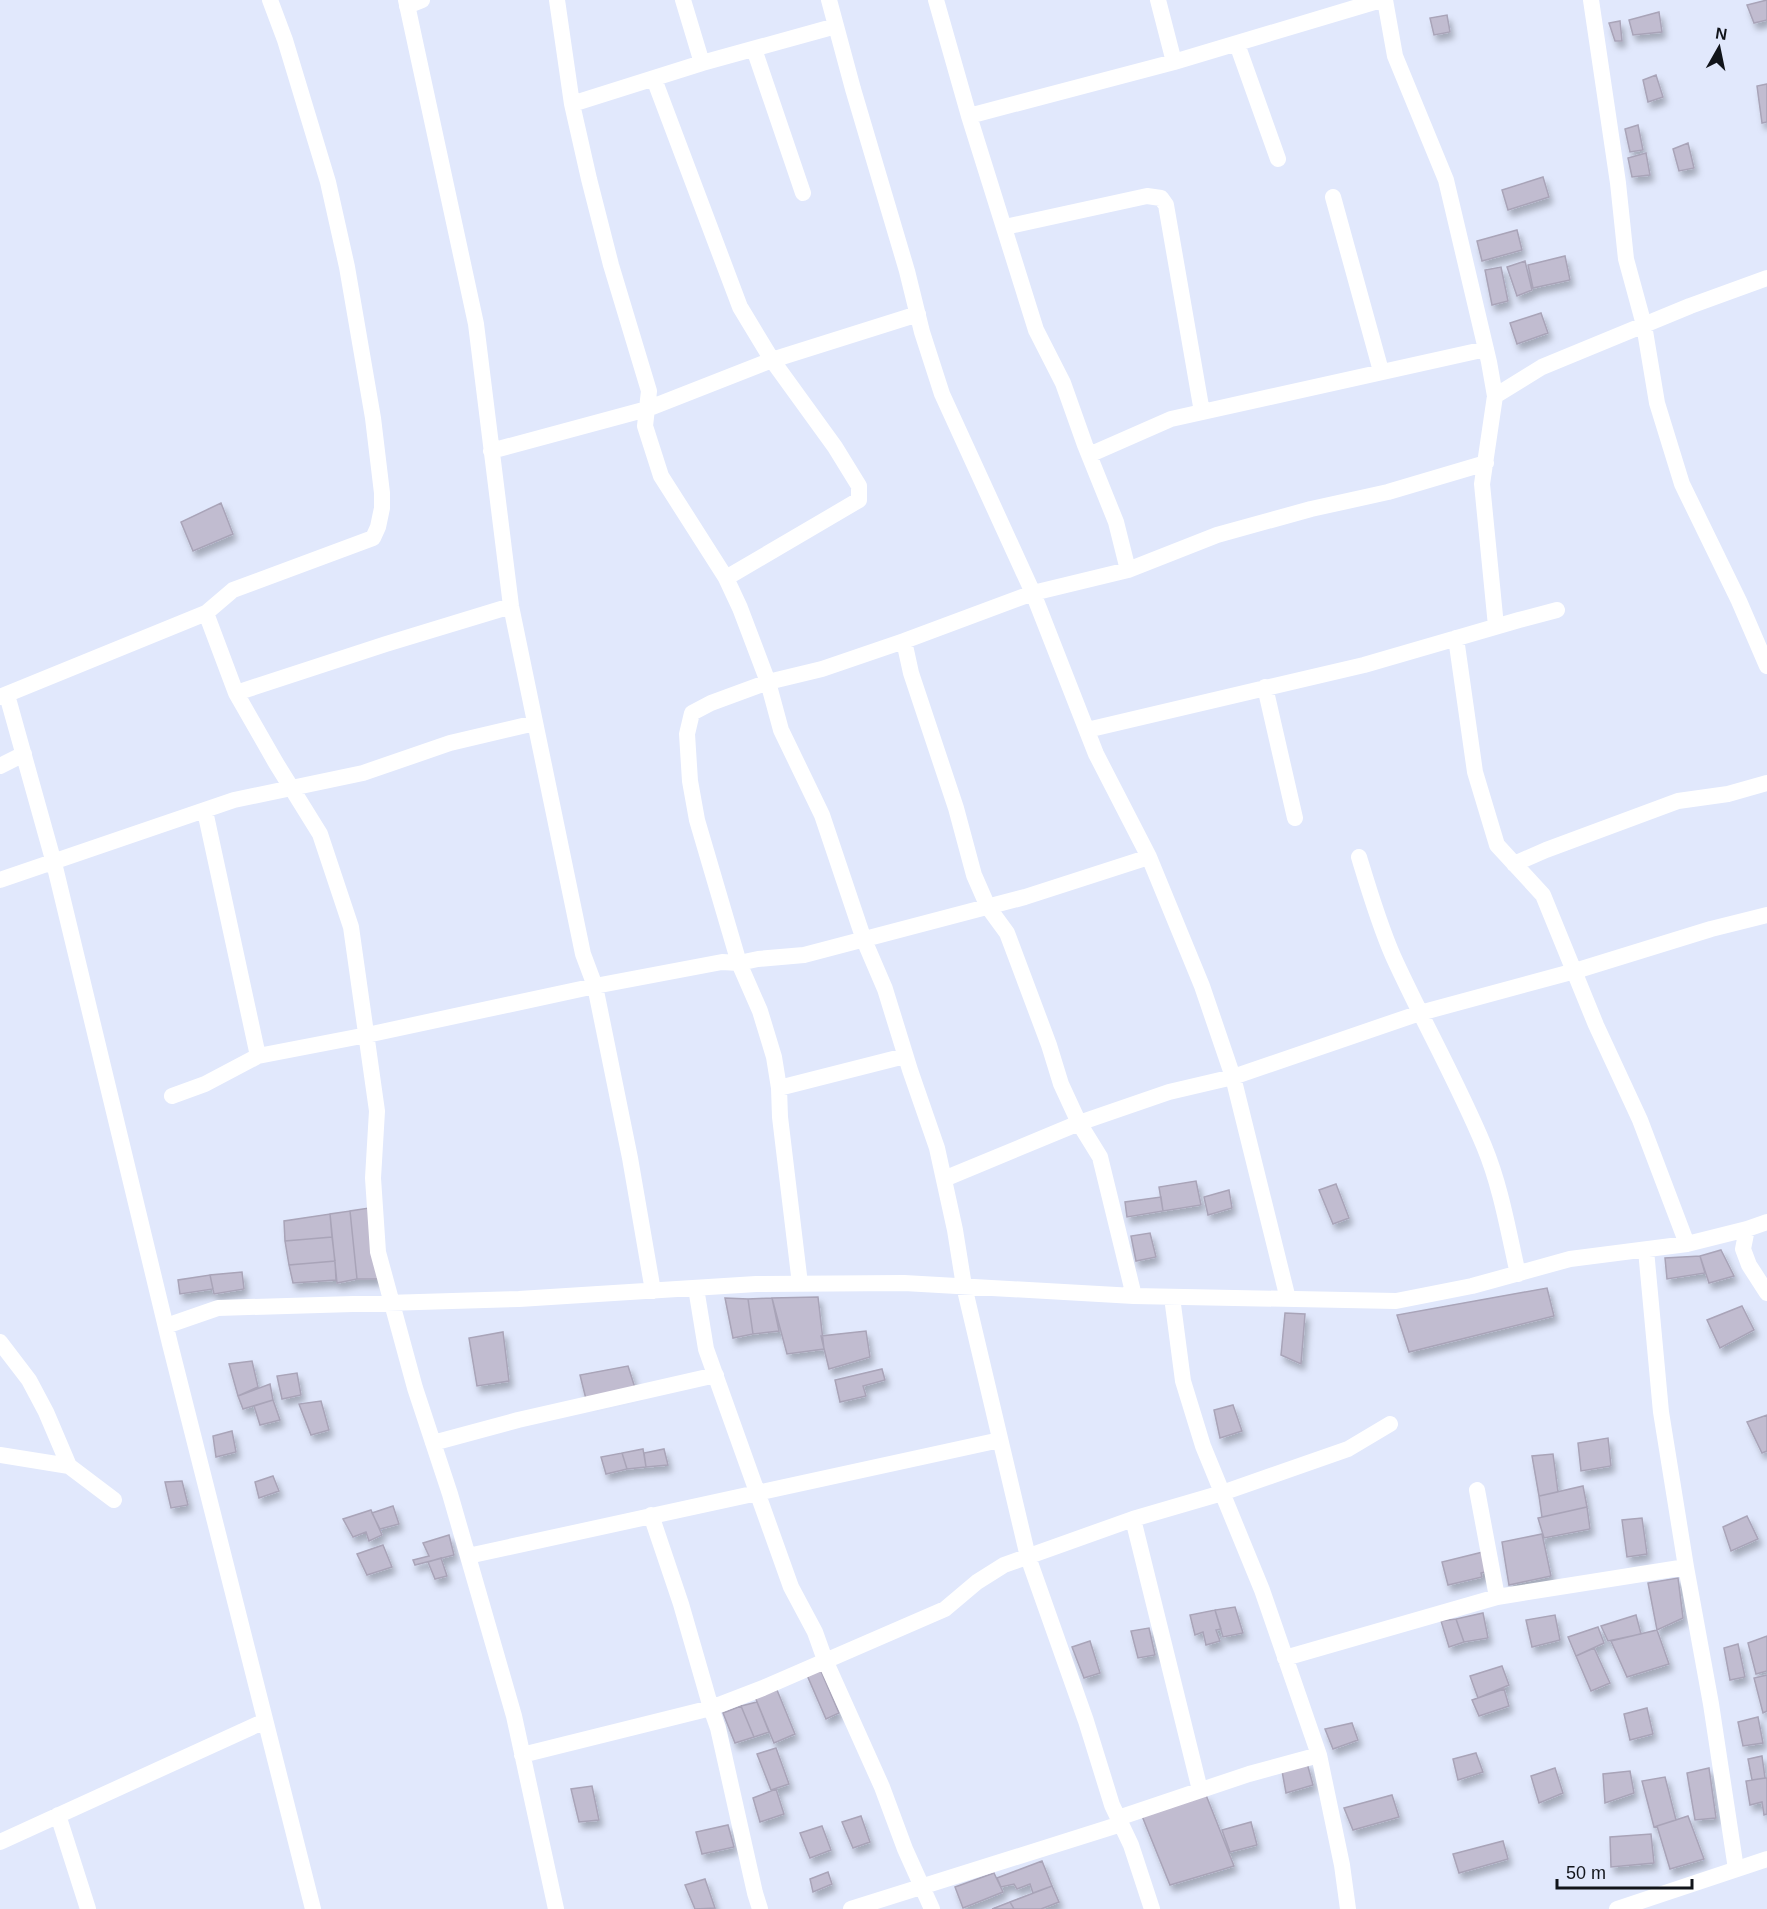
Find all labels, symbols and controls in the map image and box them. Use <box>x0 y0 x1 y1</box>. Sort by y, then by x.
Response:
north arrow <box>1689 18 1749 78</box>
text: N <box>1714 24 1728 43</box>
scale bar <box>1557 1852 1692 1890</box>
text: 50 m <box>1566 1863 1606 1883</box>

